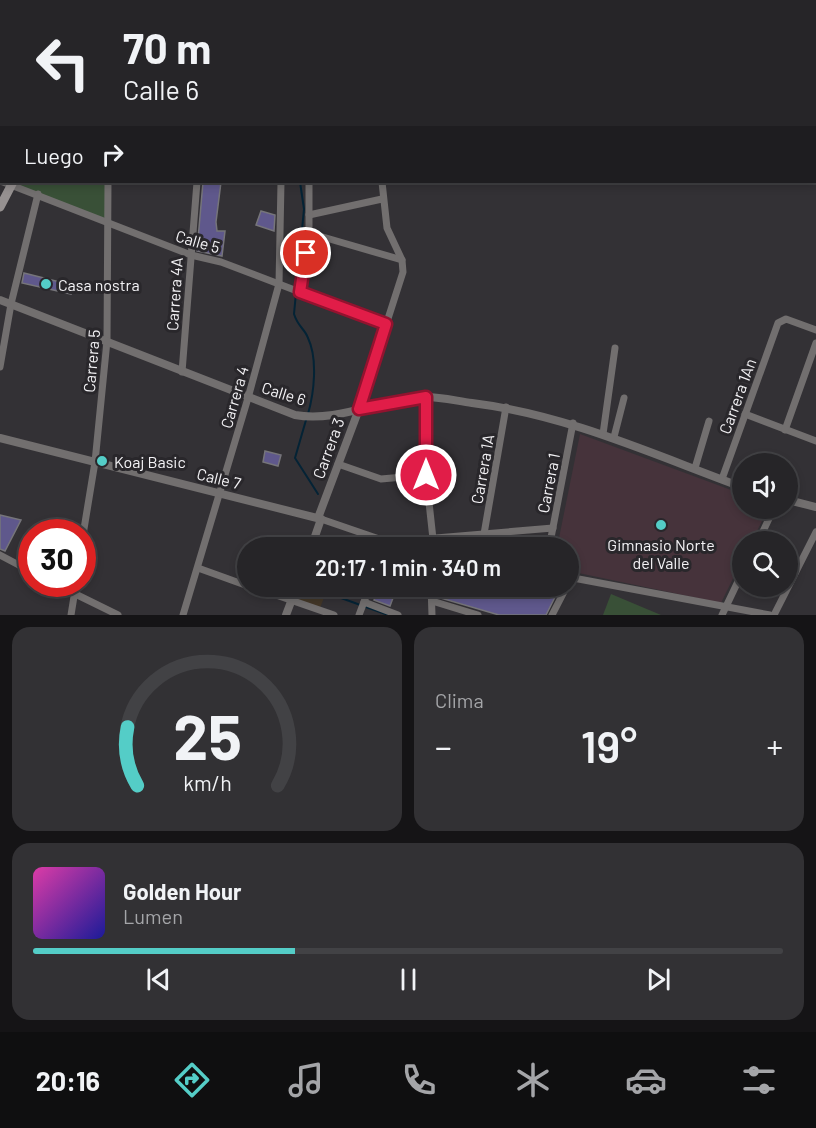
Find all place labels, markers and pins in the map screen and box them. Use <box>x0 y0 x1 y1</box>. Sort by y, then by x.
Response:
pin <box>280 227 331 278</box>
place label: Casa nostra <box>58 275 140 294</box>
marker: Casa nostra <box>39 277 53 291</box>
place label: Koaj Basic <box>114 452 186 471</box>
marker: Koaj Basic <box>95 454 109 468</box>
marker: Gimnasio Norte del Valle <box>654 518 668 532</box>
place label: Gimnasio Norte del Valle <box>607 535 715 572</box>

